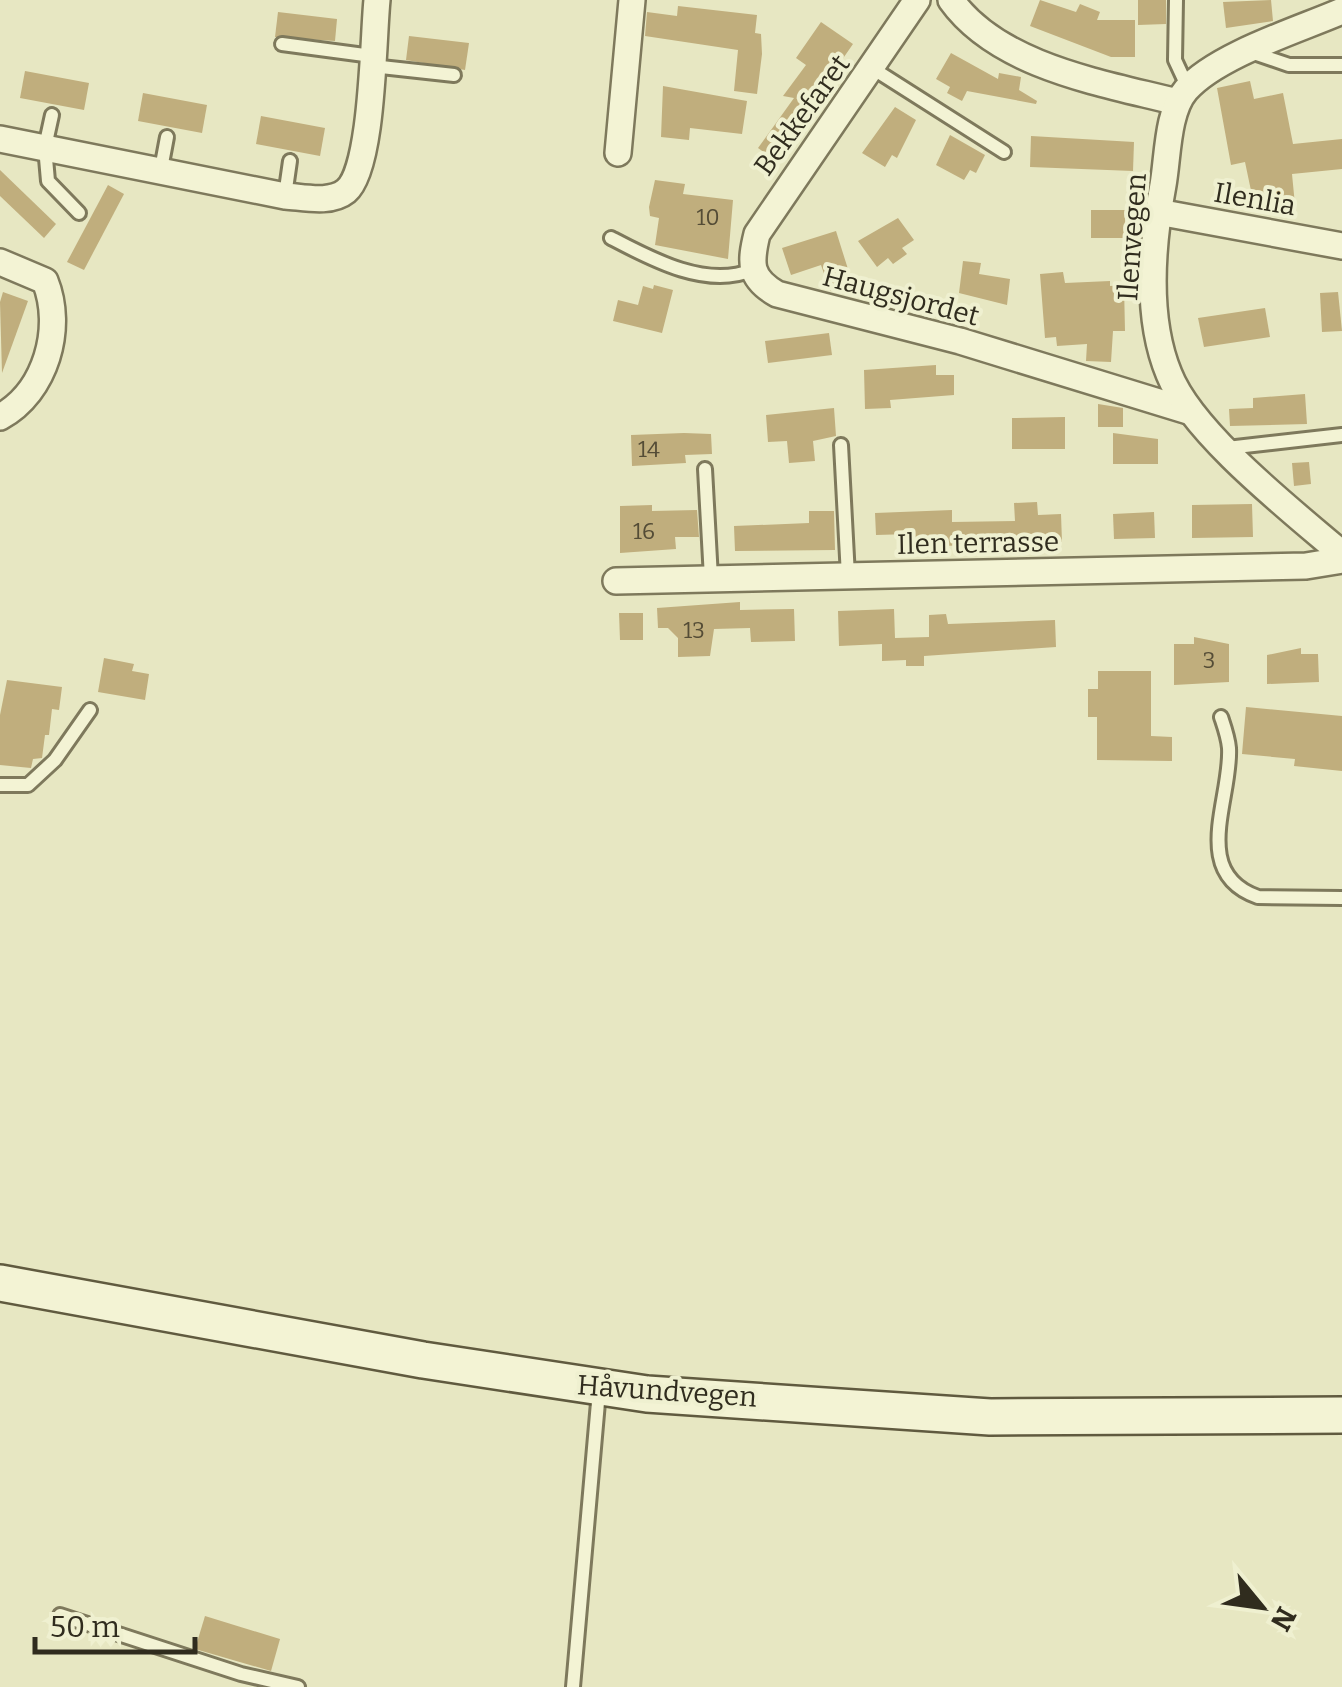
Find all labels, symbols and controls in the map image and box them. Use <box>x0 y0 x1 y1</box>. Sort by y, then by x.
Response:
street label: Bekkefaret <box>747 48 857 182</box>
street label: Ilenvegen <box>1111 172 1153 302</box>
street label: Ilenlia <box>1212 176 1298 222</box>
house number: 10 <box>696 204 720 231</box>
street label: Haugsjordet <box>819 259 983 333</box>
house number: 14 <box>638 436 660 463</box>
house number: 16 <box>633 518 655 545</box>
street label: Ilen terrasse <box>896 525 1060 561</box>
house number: 13 <box>683 617 705 644</box>
house number: 3 <box>1203 647 1215 674</box>
street label: Håvundvegen <box>576 1368 758 1414</box>
north arrow <box>1212 1557 1312 1657</box>
scale bar <box>35 1592 195 1654</box>
text: N <box>1264 1601 1303 1636</box>
text: 50 m <box>50 1609 120 1645</box>

